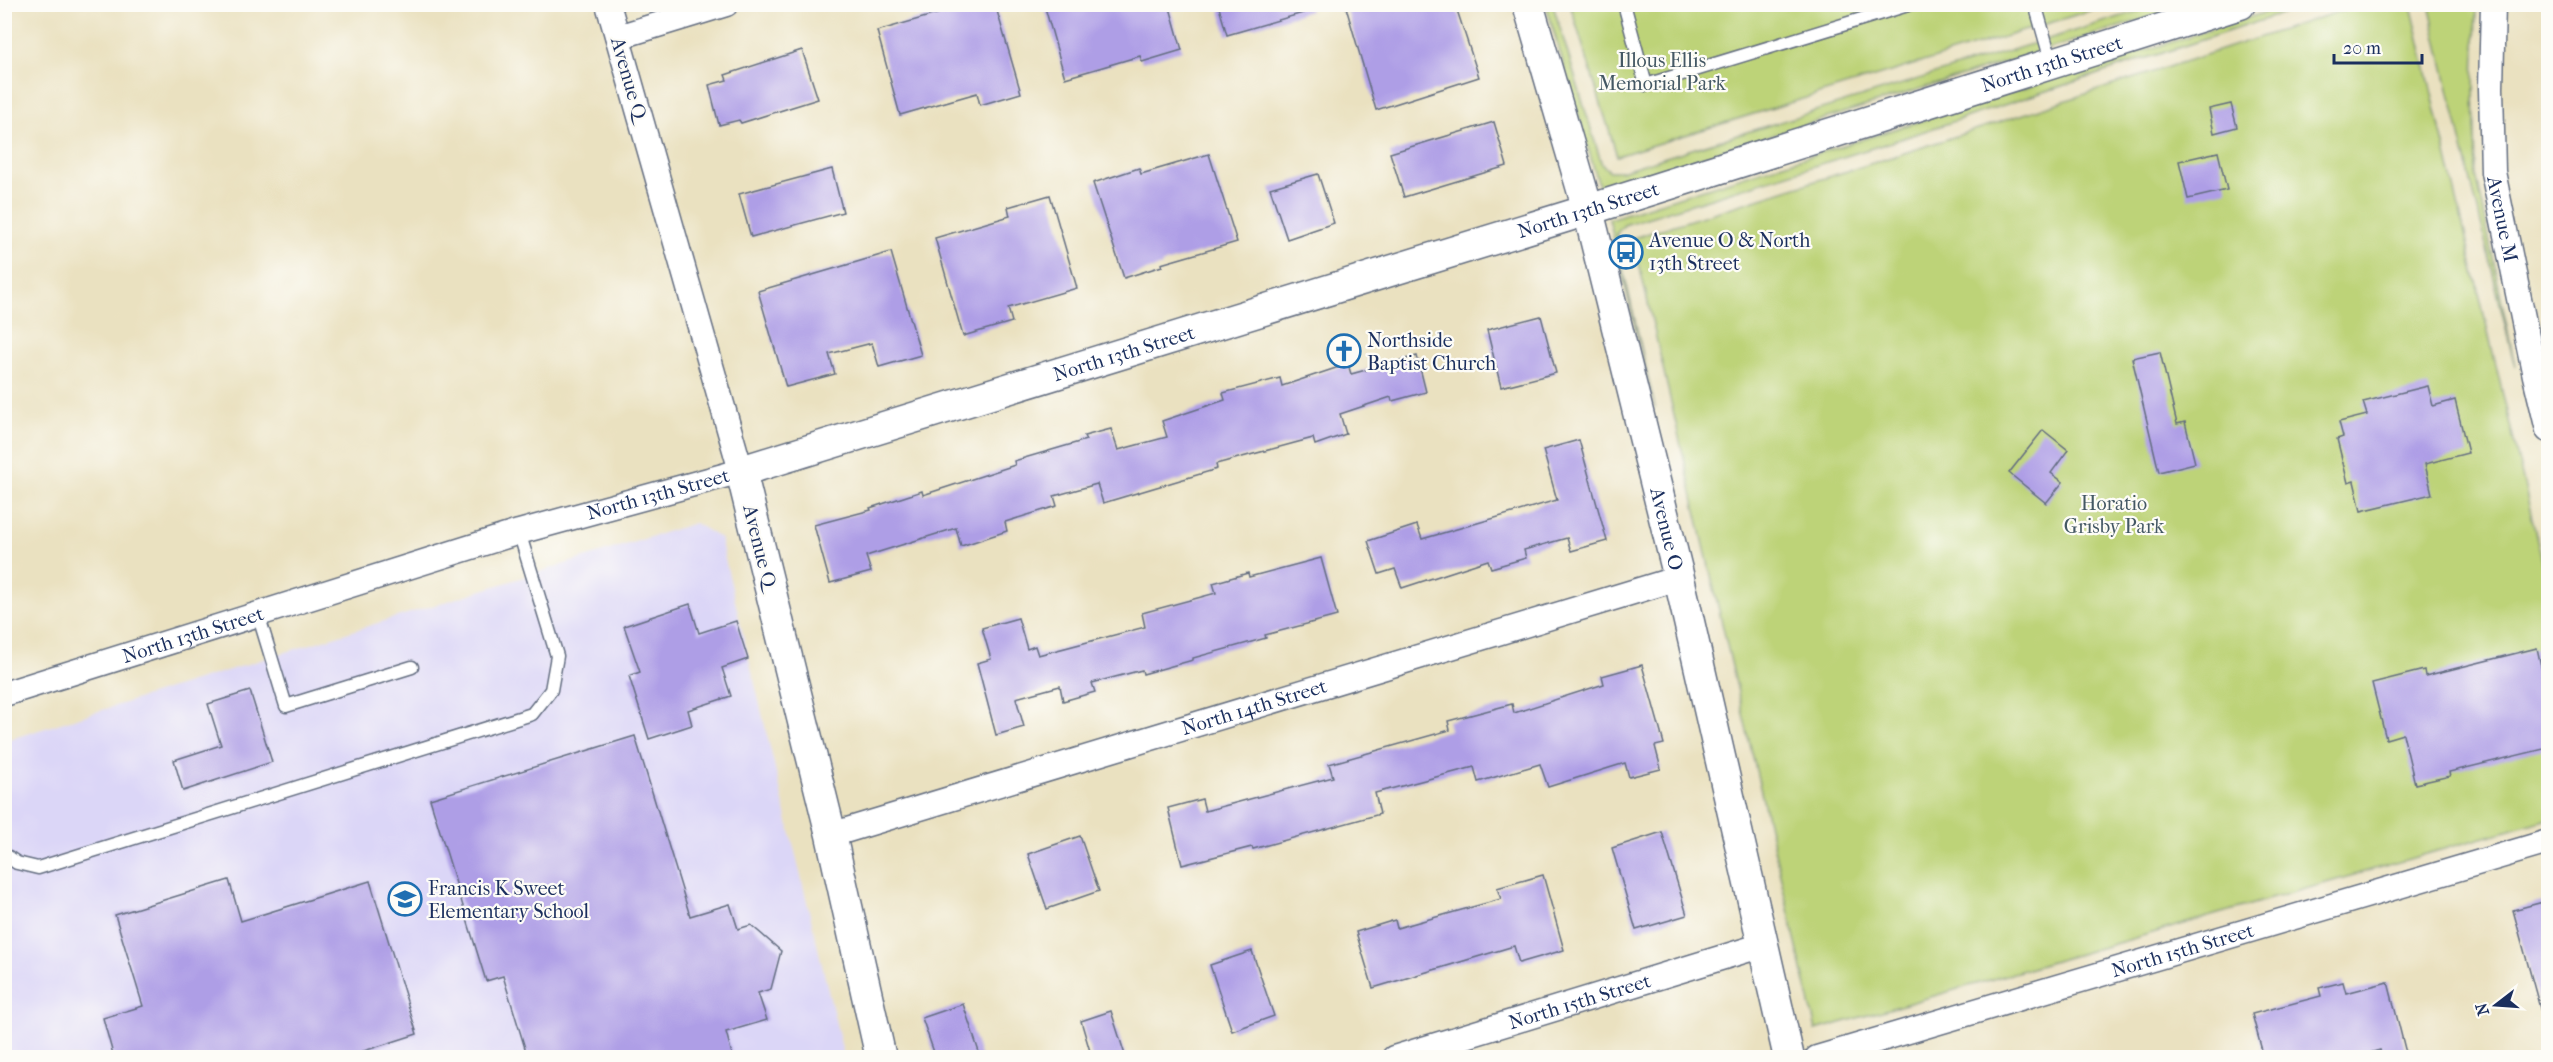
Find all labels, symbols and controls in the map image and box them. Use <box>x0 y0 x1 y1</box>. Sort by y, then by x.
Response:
scale bar <box>2334 27 2422 65</box>
street label: North 13th Street <box>1978 31 2125 97</box>
street label: Avenue Q <box>606 33 653 128</box>
text: 20 m <box>2343 38 2381 59</box>
park label: Illous Ellis Memorial Park <box>1598 49 1727 95</box>
street label: Avenue M <box>2482 173 2522 264</box>
street label: North 13th Street <box>1515 177 1662 243</box>
place label: Avenue O & North 13th Street <box>1648 229 1811 275</box>
bus stop icon: Avenue O & North 13th Street <box>1608 234 1644 270</box>
street label: North 13th Street <box>1050 321 1198 386</box>
place label: Northside Baptist Church <box>1367 329 1497 375</box>
church icon: Northside Baptist Church <box>1326 333 1362 369</box>
street label: North 13th Street <box>584 464 732 525</box>
street label: Avenue O <box>1645 484 1688 573</box>
park label: Horatio Grisby Park <box>2064 492 2165 538</box>
street label: Avenue Q <box>738 501 782 596</box>
street label: North 13th Street <box>119 602 267 668</box>
street label: North 14th Street <box>1179 674 1330 740</box>
place label: Francis K Sweet Elementary School <box>428 877 590 923</box>
school or university icon: Francis K Sweet Elementary School <box>387 881 423 917</box>
street label: North 15th Street <box>2109 919 2256 982</box>
street label: North 15th Street <box>1506 969 1653 1034</box>
north arrow <box>2466 975 2526 1035</box>
text: N <box>2471 1000 2493 1018</box>

